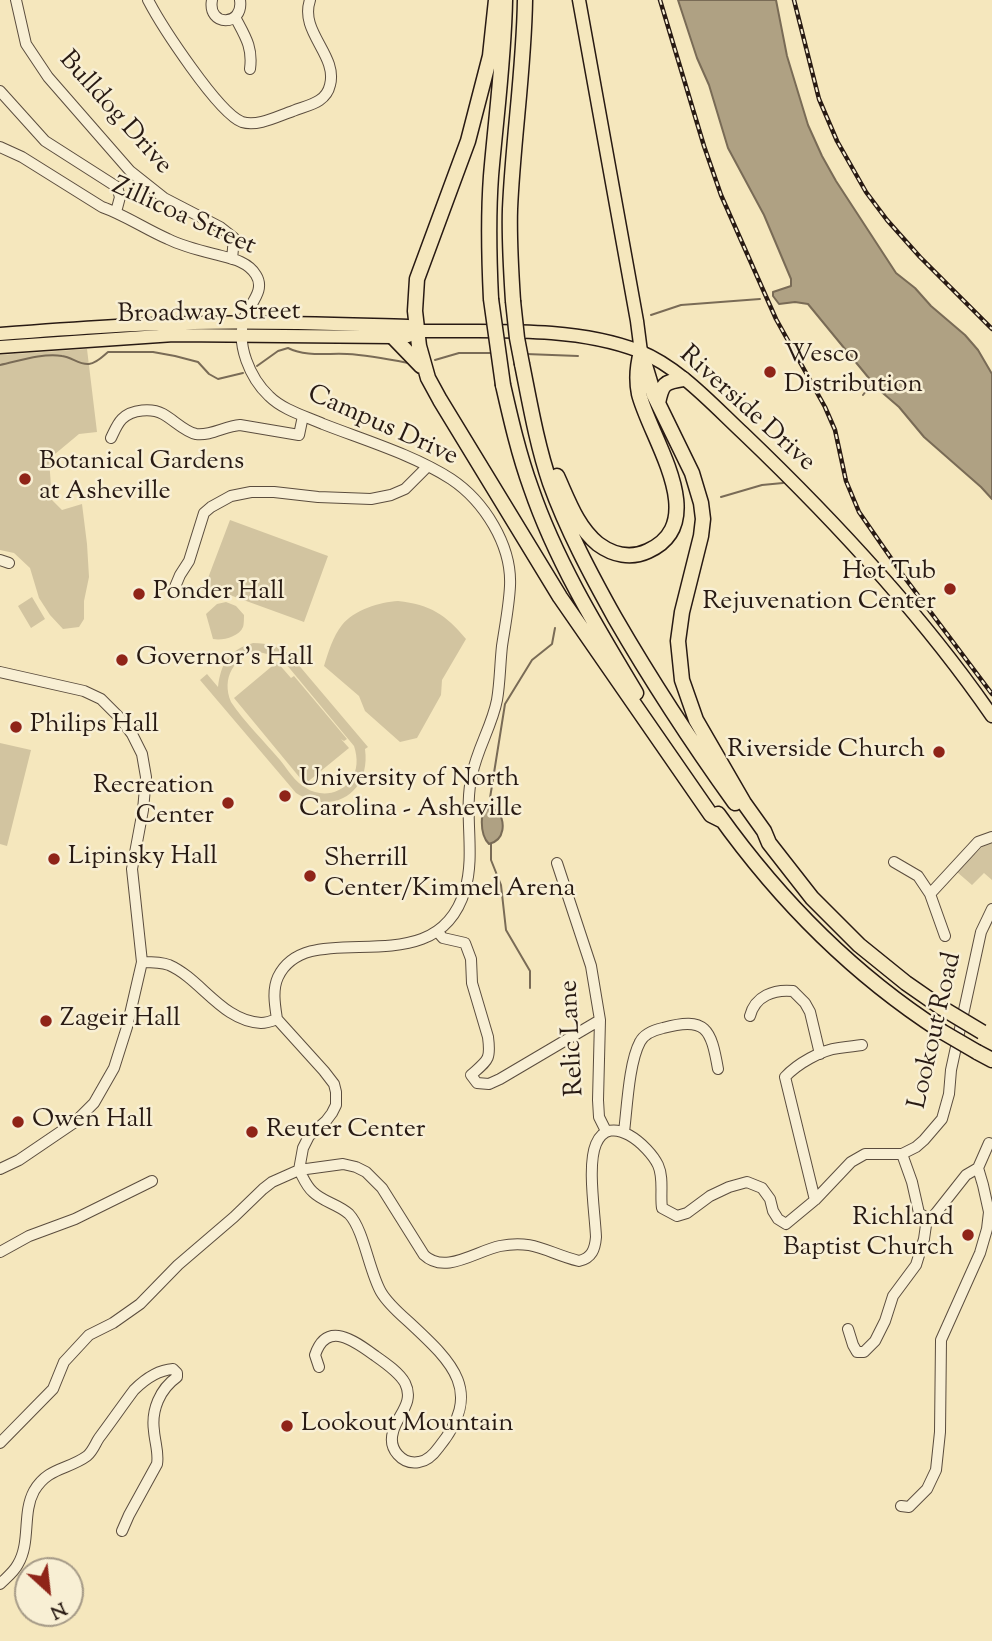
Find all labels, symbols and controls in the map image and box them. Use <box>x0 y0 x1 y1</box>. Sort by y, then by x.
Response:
street label: Bulldog Drive <box>51 46 177 182</box>
street label: Zillicoa Street <box>106 172 260 264</box>
street label: Broadway Street <box>117 298 301 332</box>
street label: Riverside Drive <box>671 341 821 479</box>
place label: Wesco Distribution <box>784 341 923 402</box>
marker: Wesco Distribution <box>762 364 778 380</box>
street label: Campus Drive <box>302 380 462 474</box>
place label: Botanical Gardens at Asheville <box>39 448 244 510</box>
marker: Botanical Gardens at Asheville <box>17 471 33 487</box>
place label: Hot Tub Rejuvenation Center <box>702 558 936 620</box>
place label: Ponder Hall <box>153 578 285 610</box>
marker: Hot Tub Rejuvenation Center <box>942 581 958 597</box>
marker: Ponder Hall <box>131 586 147 602</box>
place label: Governor's Hall <box>136 644 313 676</box>
marker: Governor's Hall <box>114 652 130 668</box>
place label: Philips Hall <box>30 711 159 743</box>
marker: Philips Hall <box>8 719 24 735</box>
place label: Riverside Church <box>727 736 925 768</box>
marker: Riverside Church <box>931 744 947 760</box>
place label: University of North Carolina - Asheville <box>299 765 522 826</box>
place label: Recreation Center <box>93 772 214 834</box>
marker: University of North Carolina - Asheville <box>277 788 293 804</box>
marker: Recreation Center <box>220 795 236 811</box>
place label: Lipinsky Hall <box>68 843 218 875</box>
place label: Sherrill Center/Kimmel Arena <box>324 845 576 906</box>
marker: Lipinsky Hall <box>46 851 62 867</box>
marker: Sherrill Center/Kimmel Arena <box>302 868 318 884</box>
street label: Lookout Road <box>904 950 970 1112</box>
street label: Relic Lane <box>555 979 593 1097</box>
place label: Zageir Hall <box>60 1005 181 1037</box>
marker: Zageir Hall <box>38 1013 54 1029</box>
place label: Owen Hall <box>32 1106 153 1138</box>
marker: Owen Hall <box>10 1114 26 1130</box>
place label: Reuter Center <box>266 1116 426 1148</box>
marker: Reuter Center <box>244 1124 260 1140</box>
place label: Richland Baptist Church <box>783 1204 954 1266</box>
marker: Richland Baptist Church <box>960 1227 976 1243</box>
place label: Lookout Mountain <box>301 1410 514 1442</box>
marker: Lookout Mountain <box>279 1418 295 1434</box>
north arrow <box>14 1557 84 1627</box>
text: N <box>45 1594 71 1625</box>

